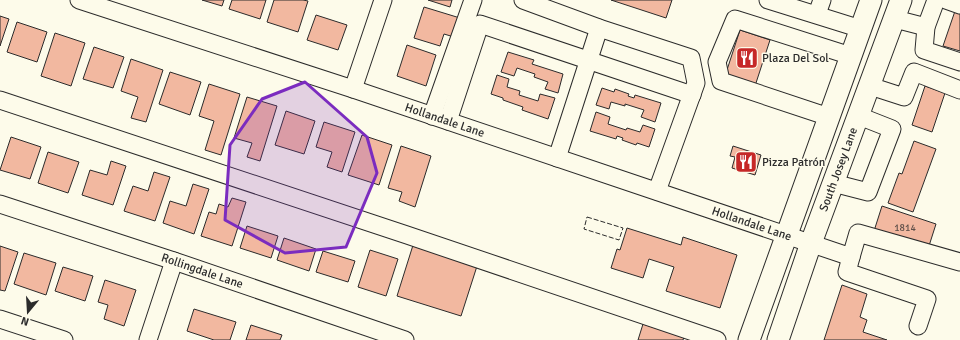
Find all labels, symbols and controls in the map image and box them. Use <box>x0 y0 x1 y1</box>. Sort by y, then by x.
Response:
restaurant icon: Plaza Del Sol <box>734 45 760 71</box>
place label: Plaza Del Sol <box>762 51 829 66</box>
street label: Hollandale Lane <box>403 100 487 140</box>
street label: South Josey Lane <box>816 125 861 214</box>
restaurant icon: Pizza Patrón <box>733 149 759 175</box>
place label: Pizza Patrón <box>762 155 825 170</box>
street label: Hollandale Lane <box>710 203 794 244</box>
house number: 1814 <box>894 222 916 234</box>
street label: Rollingdale Lane <box>159 250 245 292</box>
north arrow <box>8 292 48 332</box>
text: N <box>19 314 31 328</box>

